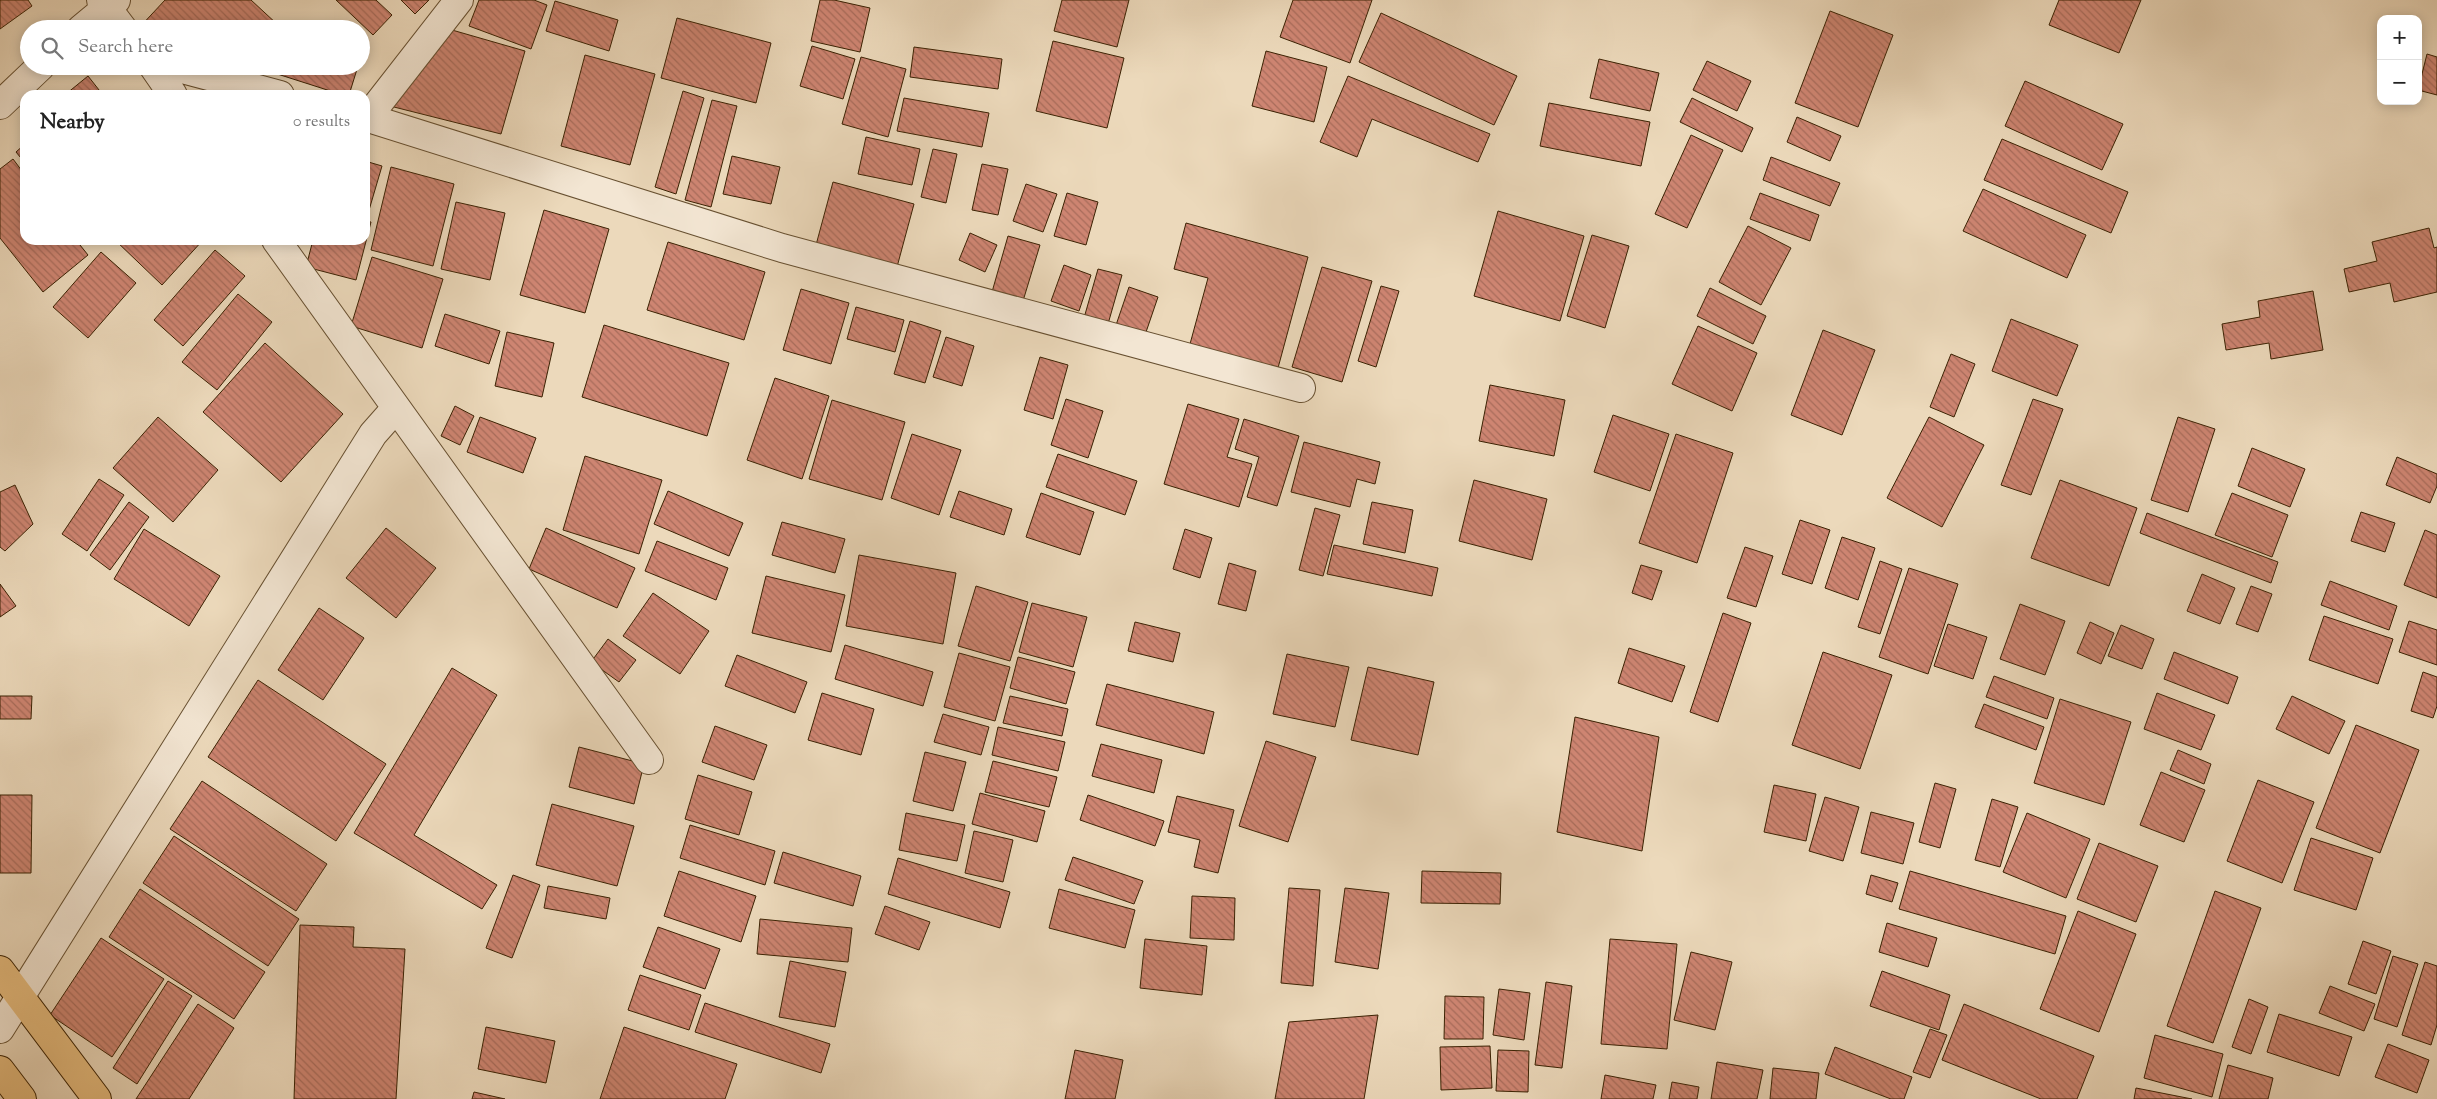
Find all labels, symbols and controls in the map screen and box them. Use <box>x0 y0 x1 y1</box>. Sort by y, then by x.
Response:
map controls <box>2377 15 2422 105</box>
button: + <box>2377 15 2422 60</box>
search box <box>20 20 370 75</box>
icon: search <box>38 34 66 62</box>
text: Search here <box>78 34 173 61</box>
button: − <box>2377 60 2422 105</box>
text: Nearby <box>40 108 105 138</box>
text: 0 results <box>293 111 350 134</box>

